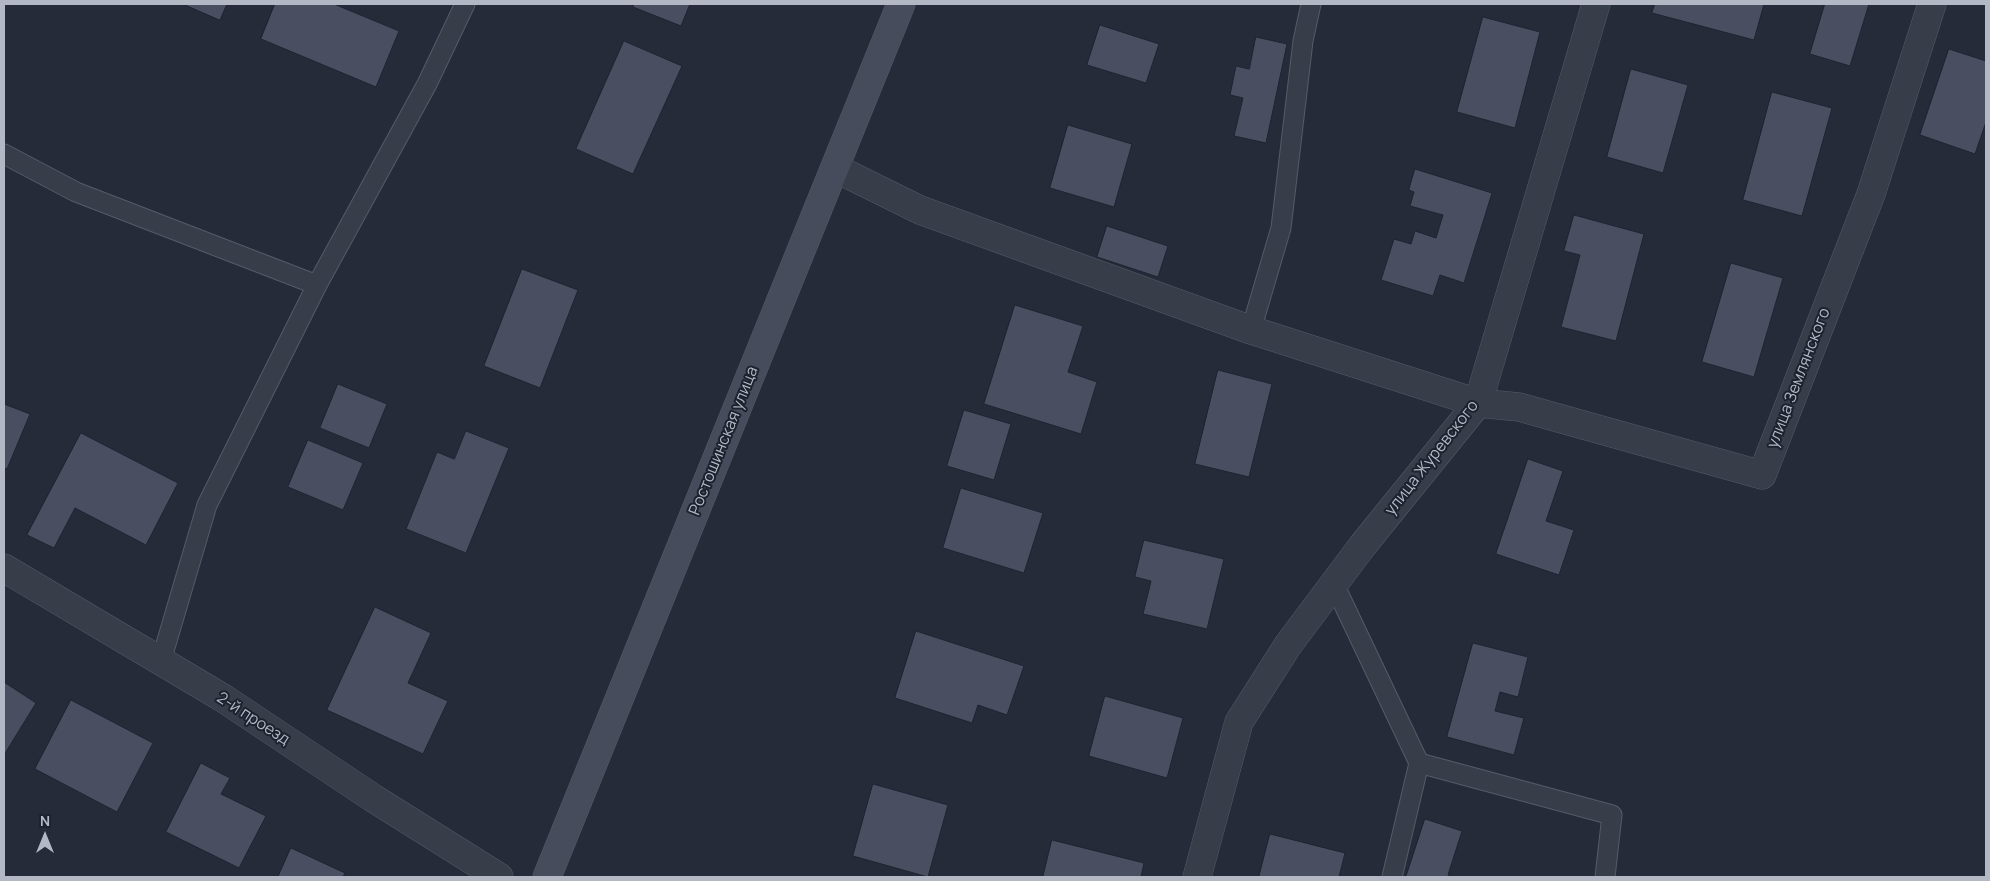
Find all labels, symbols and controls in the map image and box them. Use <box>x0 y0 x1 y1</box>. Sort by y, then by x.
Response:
street label: улица Землянского <box>1763 305 1835 451</box>
street label: Ростошинская улица <box>685 364 763 518</box>
street label: улица Журевского <box>1381 397 1483 519</box>
street label: 2-й проезд <box>213 688 293 750</box>
north arrow <box>20 811 70 861</box>
text: N <box>40 811 50 830</box>

